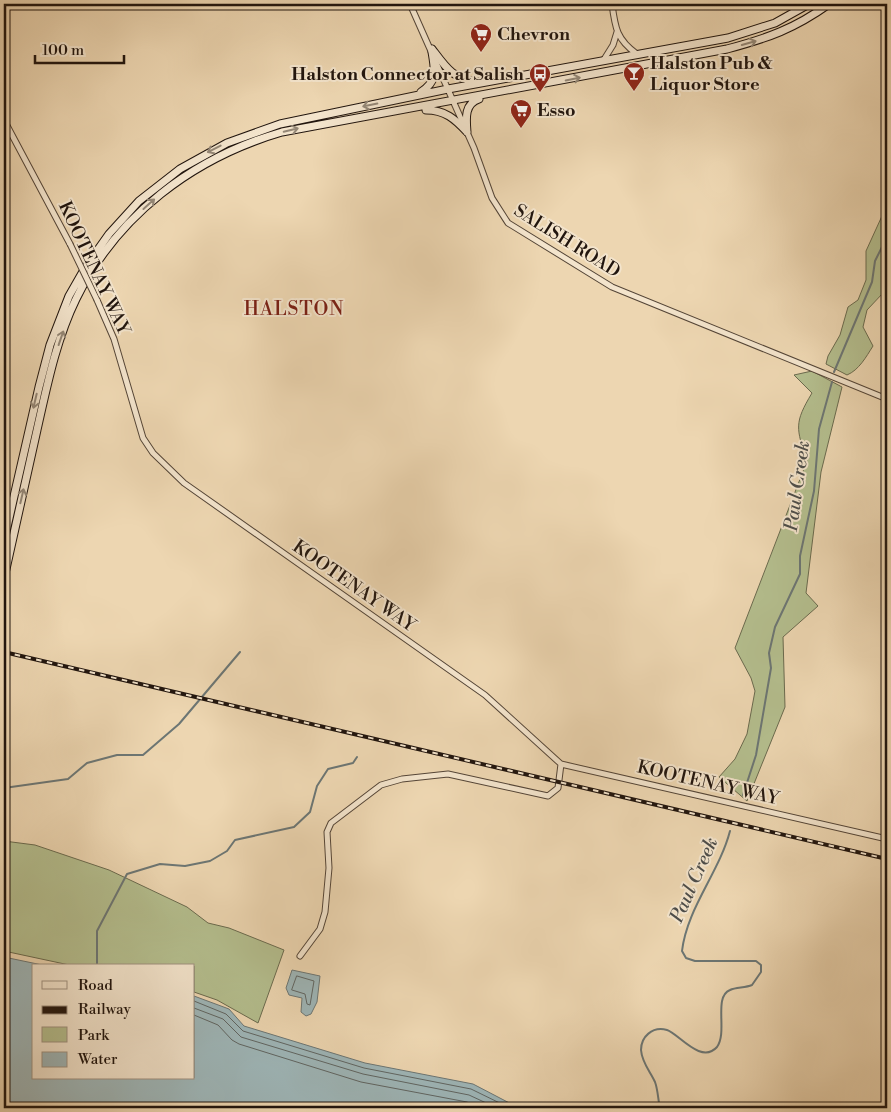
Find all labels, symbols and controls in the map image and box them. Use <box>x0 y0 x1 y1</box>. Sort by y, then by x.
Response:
supermarket icon: Chevron <box>469 22 493 53</box>
place label: Chevron <box>497 23 570 46</box>
scale bar <box>35 32 124 64</box>
one-way arrow <box>741 38 757 48</box>
text: 100 m <box>42 41 84 60</box>
place label: Halston Pub & Liquor Store <box>650 52 773 96</box>
bar icon: Halston Pub & Liquor Store <box>622 61 646 92</box>
bus stop icon: Halston Connector at Salish <box>528 62 552 93</box>
place label: Halston Connector at Salish <box>291 63 524 86</box>
one-way arrow <box>564 73 580 83</box>
supermarket icon: Esso <box>509 98 533 129</box>
place label: Esso <box>537 99 576 122</box>
one-way arrow <box>362 100 378 110</box>
one-way arrow <box>283 125 299 134</box>
one-way arrow <box>207 145 222 154</box>
street label: KOOTENAY WAY <box>53 197 136 340</box>
one-way arrow <box>142 198 155 210</box>
street label: SALISH ROAD <box>509 199 625 283</box>
district label: HALSTON <box>244 297 344 321</box>
one-way arrow <box>57 331 66 347</box>
one-way arrow <box>30 392 39 408</box>
water label: Paul Creek <box>779 439 815 534</box>
one-way arrow <box>18 489 27 505</box>
street label: KOOTENAY WAY <box>288 535 421 638</box>
street label: KOOTENAY WAY <box>635 755 782 811</box>
water label: Paul Creek <box>664 834 723 927</box>
legend <box>32 964 195 1080</box>
text: Road <box>78 976 113 995</box>
text: Railway <box>78 1000 132 1019</box>
text: Park <box>78 1026 110 1045</box>
text: Water <box>77 1050 118 1069</box>

